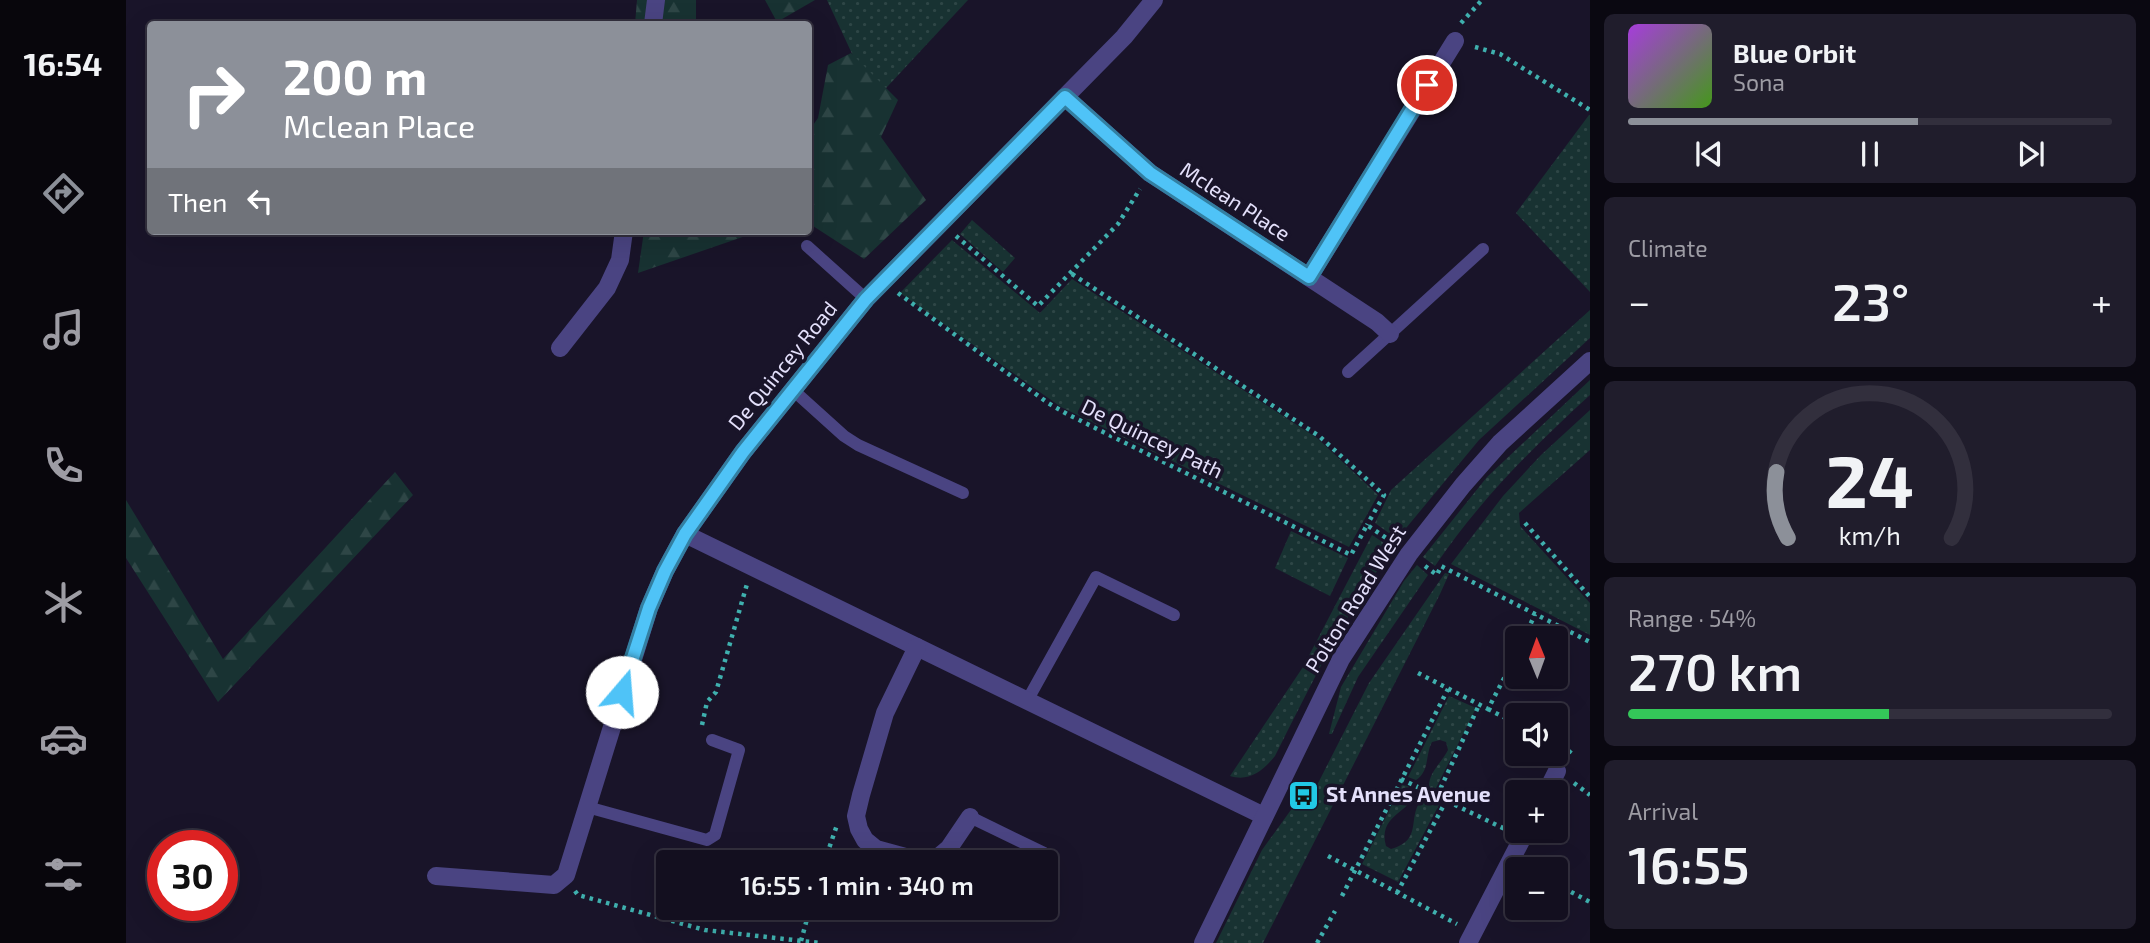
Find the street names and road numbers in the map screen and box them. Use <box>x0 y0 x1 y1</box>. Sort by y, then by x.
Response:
street label: Mclean Place <box>1176 156 1296 246</box>
street label: De Quincey Road <box>722 296 842 435</box>
street label: De Quincey Path <box>1078 393 1227 484</box>
street label: Polton Road West <box>1299 520 1410 677</box>

